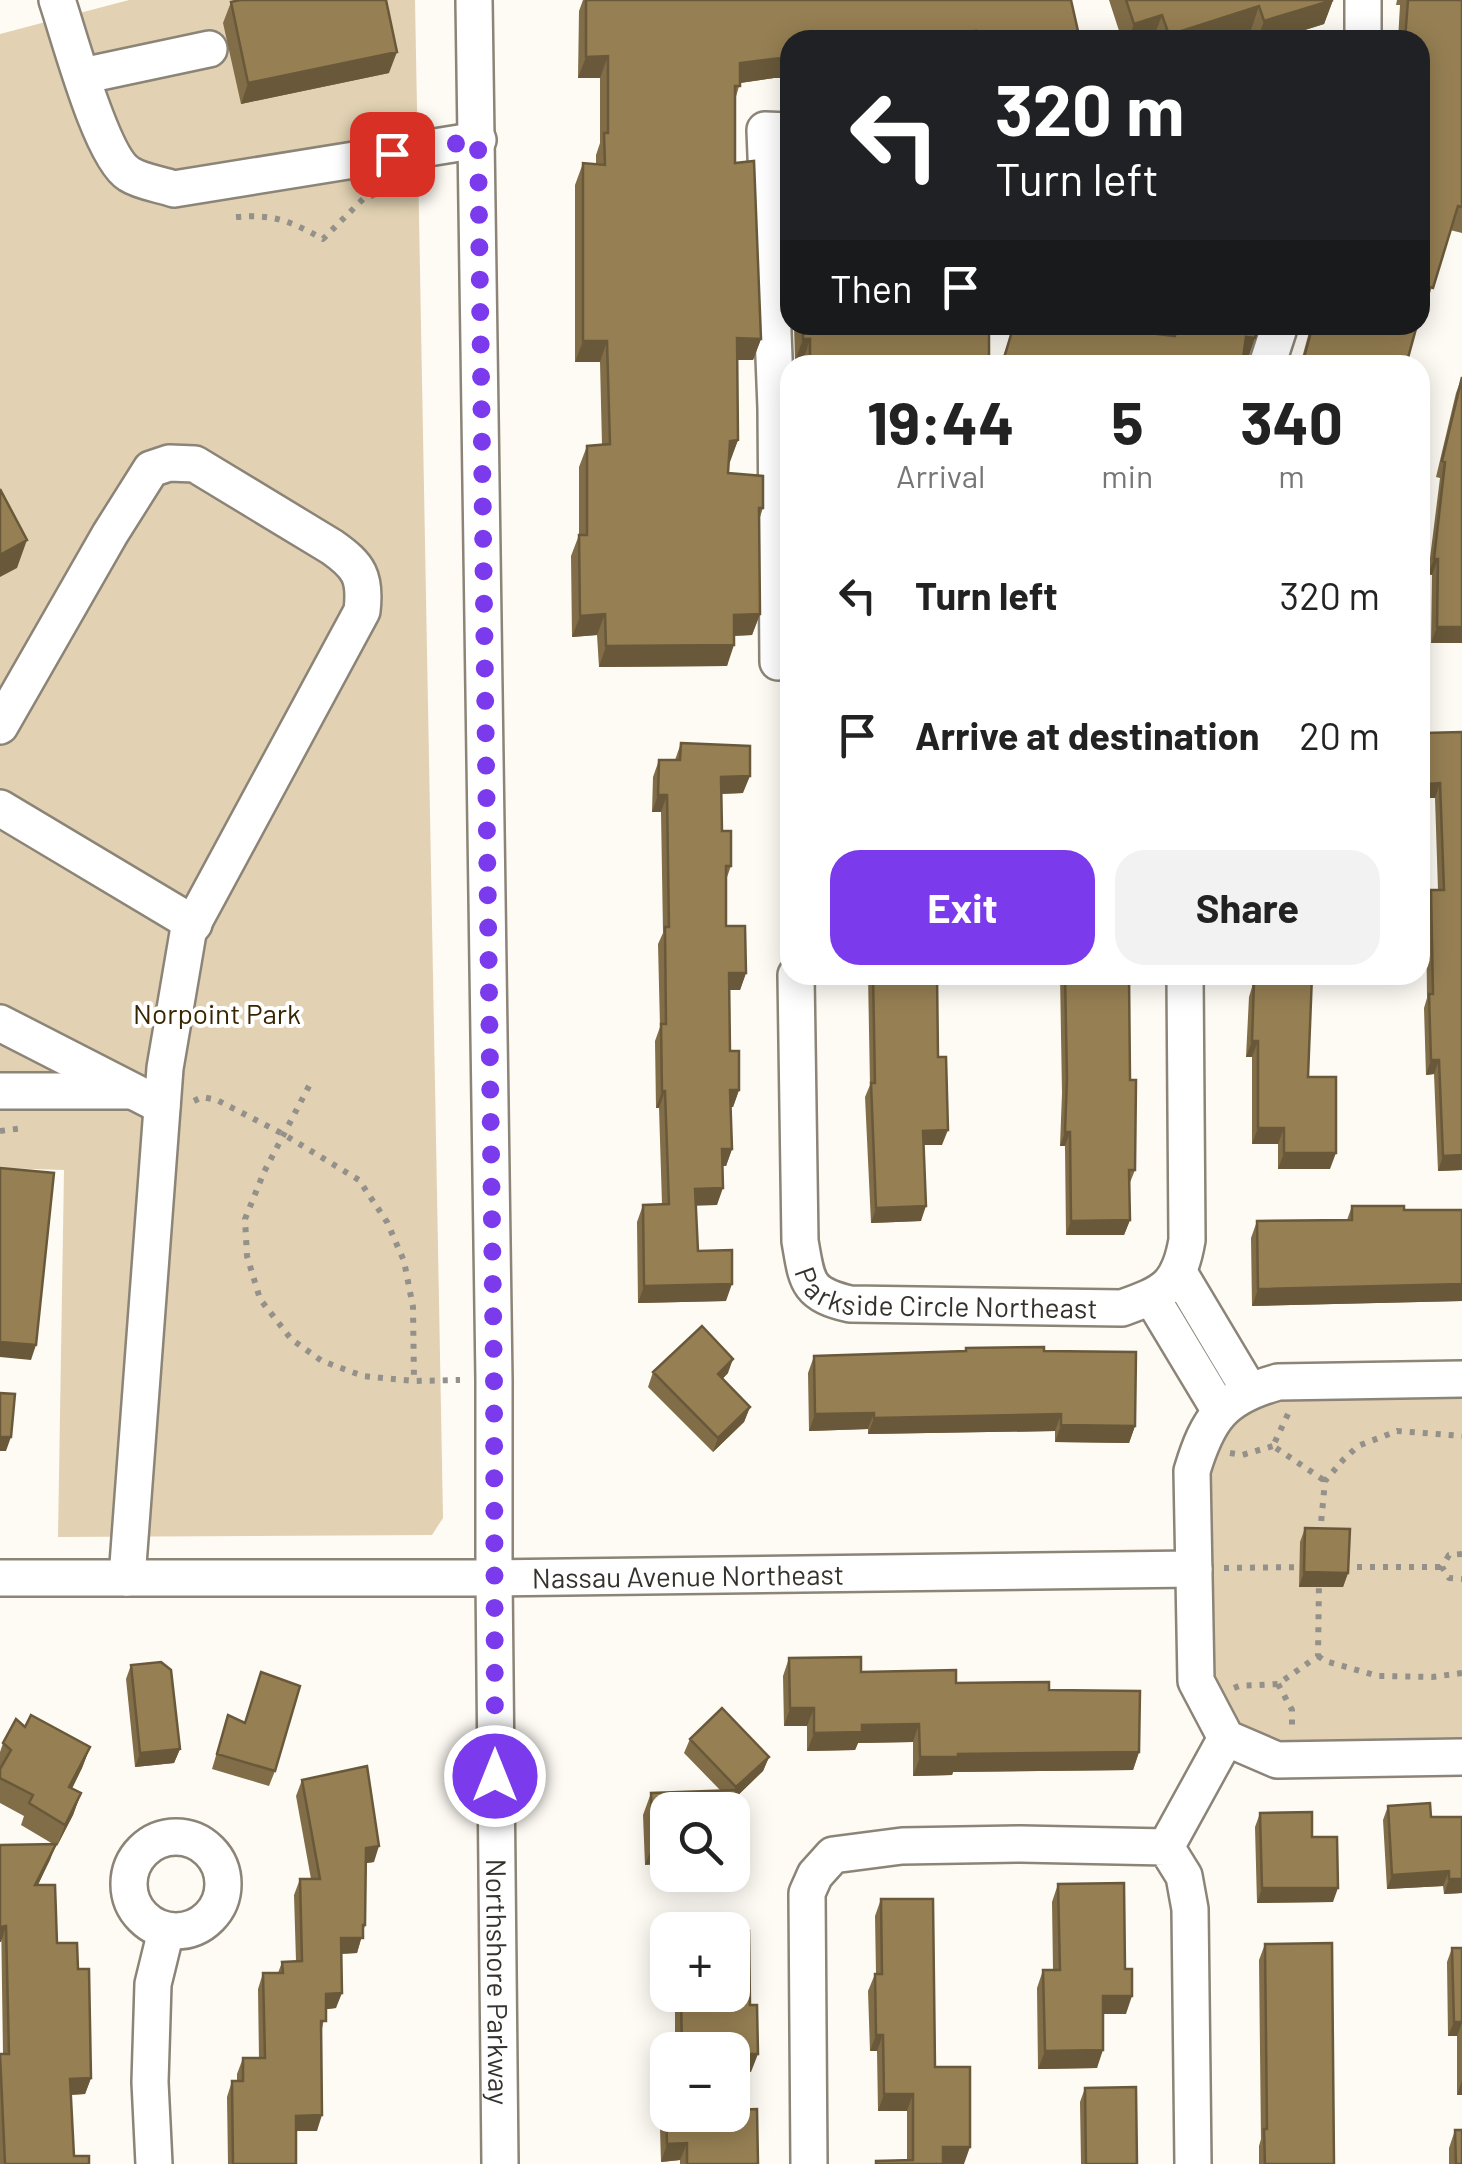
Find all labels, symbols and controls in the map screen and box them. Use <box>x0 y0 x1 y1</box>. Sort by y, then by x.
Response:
text: 320 m <box>995 66 1184 150</box>
icon: left <box>830 70 960 200</box>
pin <box>350 112 435 197</box>
icon: arrive <box>365 127 420 182</box>
text: Turn left <box>995 151 1159 205</box>
icon: arrive <box>933 260 988 315</box>
text: Then <box>830 265 913 311</box>
text: 19:44 <box>867 385 1014 457</box>
text: 5 <box>1111 385 1143 457</box>
text: 340 <box>1240 385 1343 457</box>
text: Arrival <box>896 456 985 494</box>
text: min <box>1101 456 1153 494</box>
text: m <box>1278 456 1305 494</box>
icon: left <box>830 568 885 623</box>
text: Turn left <box>915 572 1058 618</box>
text: 320 m <box>1280 572 1380 618</box>
icon: arrive <box>830 708 885 763</box>
text: Arrive at destination <box>915 712 1260 758</box>
text: 20 m <box>1299 712 1380 758</box>
button: Exit <box>830 850 1095 965</box>
button: Share <box>1115 850 1380 965</box>
park label: Norpoint Park <box>133 996 301 1030</box>
street label: Parkside Circle Northeast <box>788 1262 1098 1325</box>
street label: Nassau Avenue Northeast <box>532 1557 844 1595</box>
position arrow <box>443 1724 547 1828</box>
map controls <box>650 1792 750 2132</box>
button: search <box>650 1792 750 1892</box>
street label: Northshore Parkway <box>480 1858 516 2105</box>
button: + <box>650 1912 750 2012</box>
button: − <box>650 2032 750 2132</box>

